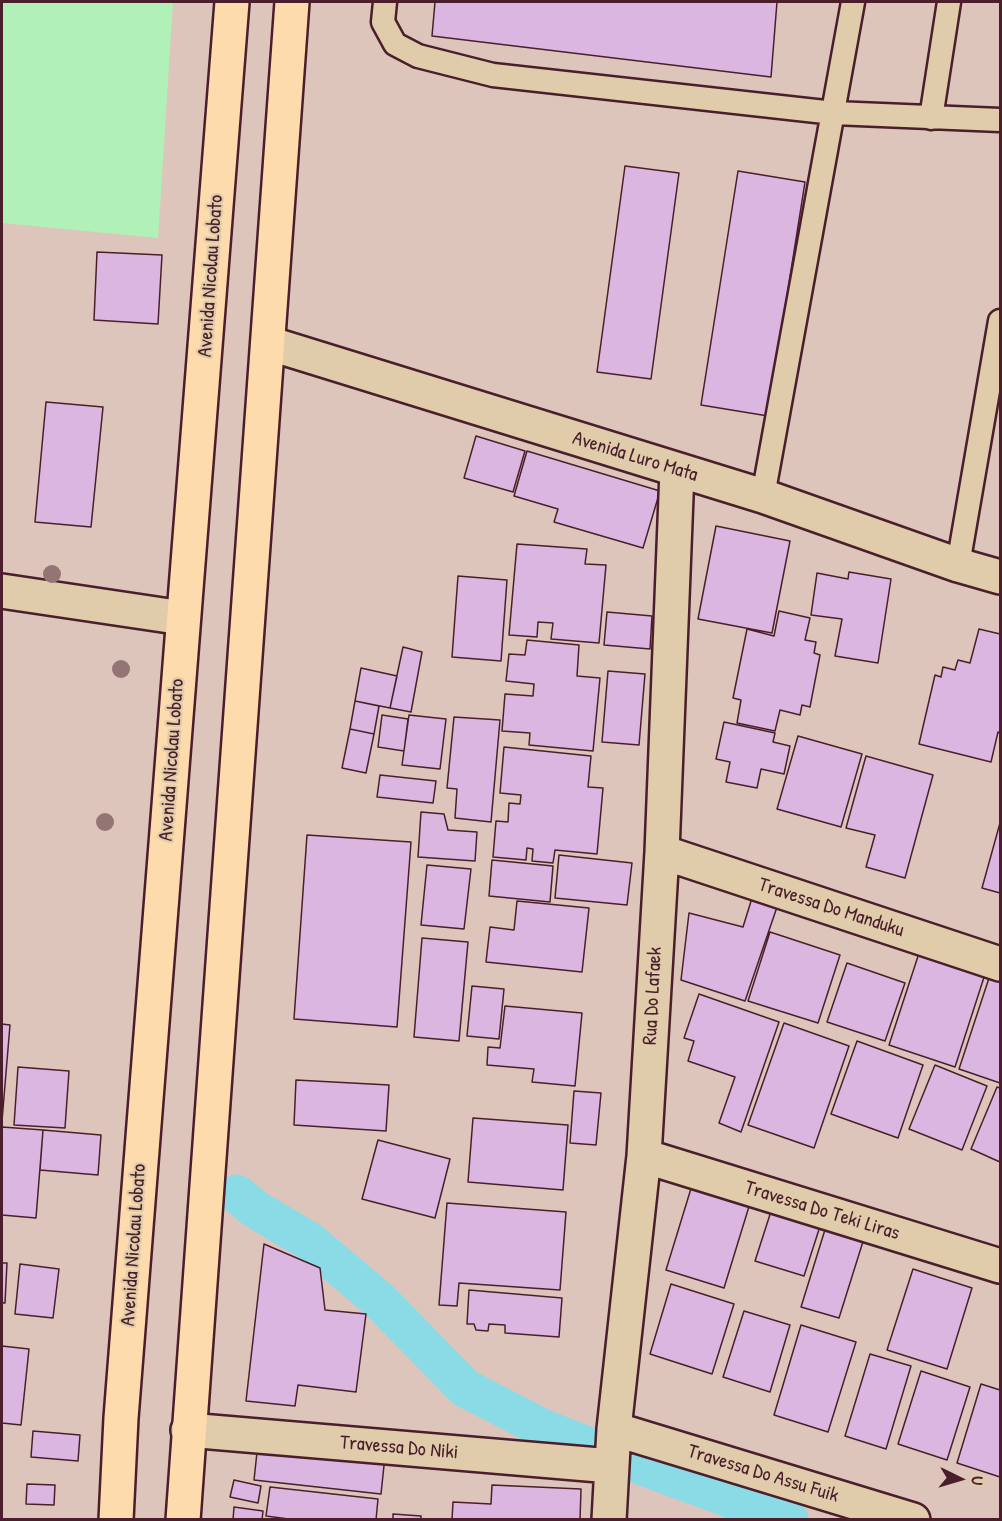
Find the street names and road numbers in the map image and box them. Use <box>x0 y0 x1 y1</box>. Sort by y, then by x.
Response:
street label: Avenida Nicolau Lobato <box>193 194 229 358</box>
street label: Avenida Luro Mata <box>569 427 701 487</box>
street label: Avenida Nicolau Lobato <box>154 678 190 842</box>
street label: Travessa Do Manduku <box>755 873 907 943</box>
street label: Rua Do Lafaek <box>638 946 668 1046</box>
street label: Avenida Nicolau Lobato <box>116 1163 152 1327</box>
street label: Travessa Do Teki Liras <box>742 1176 902 1246</box>
street label: Travessa Do Niki <box>339 1431 459 1465</box>
street label: Travessa Do Assu Fuik <box>684 1440 842 1508</box>

